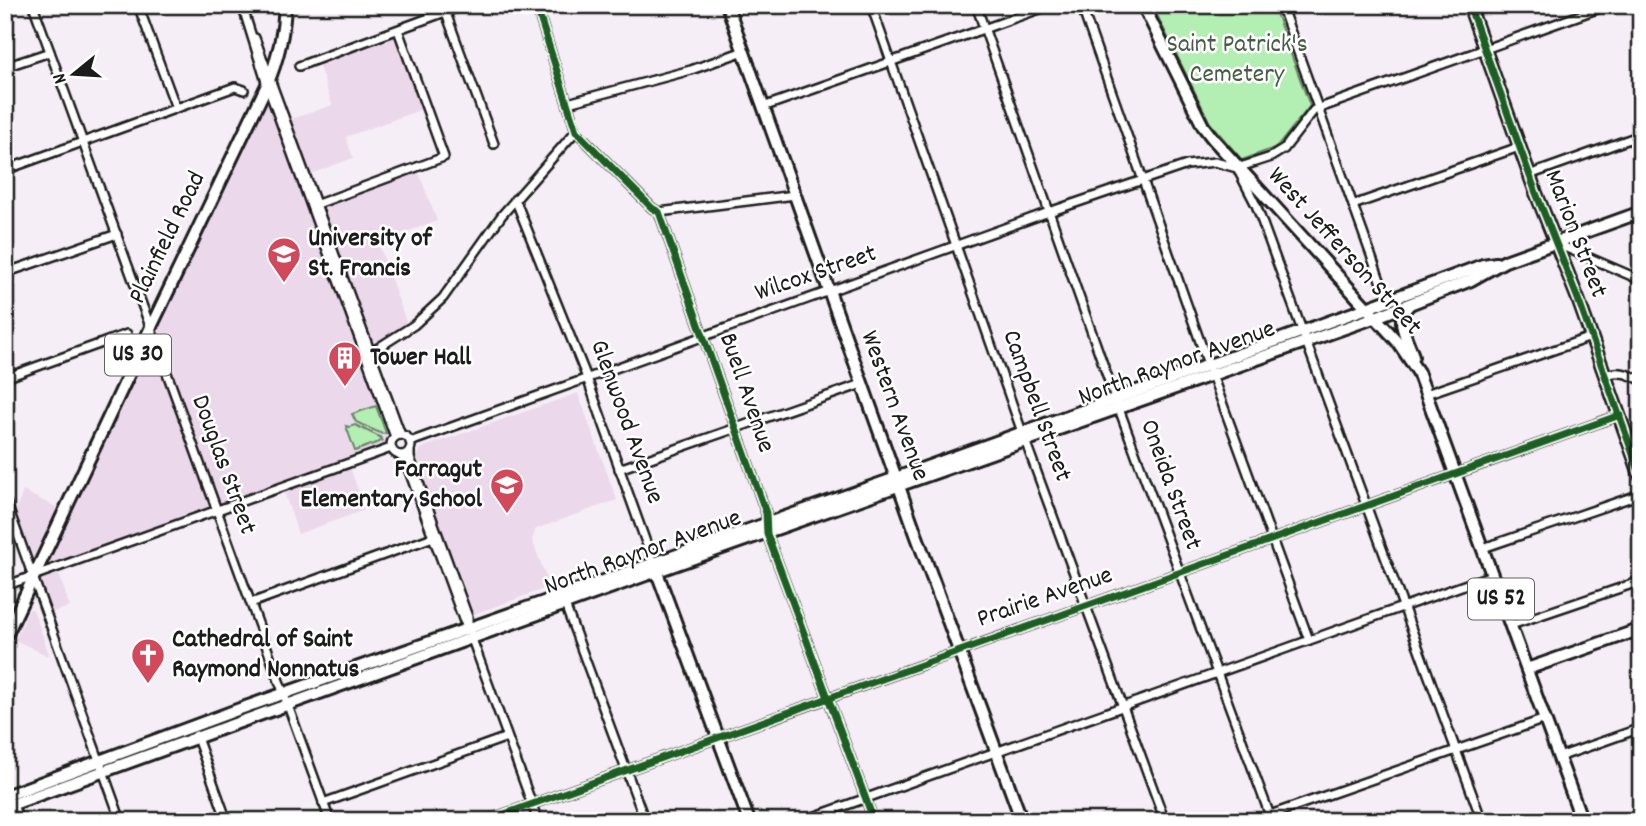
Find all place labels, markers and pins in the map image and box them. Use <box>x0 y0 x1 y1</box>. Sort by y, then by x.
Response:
place label: University of St. Francis <box>308 221 434 288</box>
school or university icon: University of St. Francis <box>265 235 303 284</box>
building icon: Tower Hall <box>326 339 364 388</box>
place label: Tower Hall <box>370 340 472 377</box>
place label: Farragut Elementary School <box>300 452 483 519</box>
school or university icon: Farragut Elementary School <box>488 466 526 515</box>
place label: Cathedral of Saint Raymond Nonnatus <box>172 622 359 689</box>
church icon: Cathedral of Saint Raymond Nonnatus <box>129 636 167 685</box>

